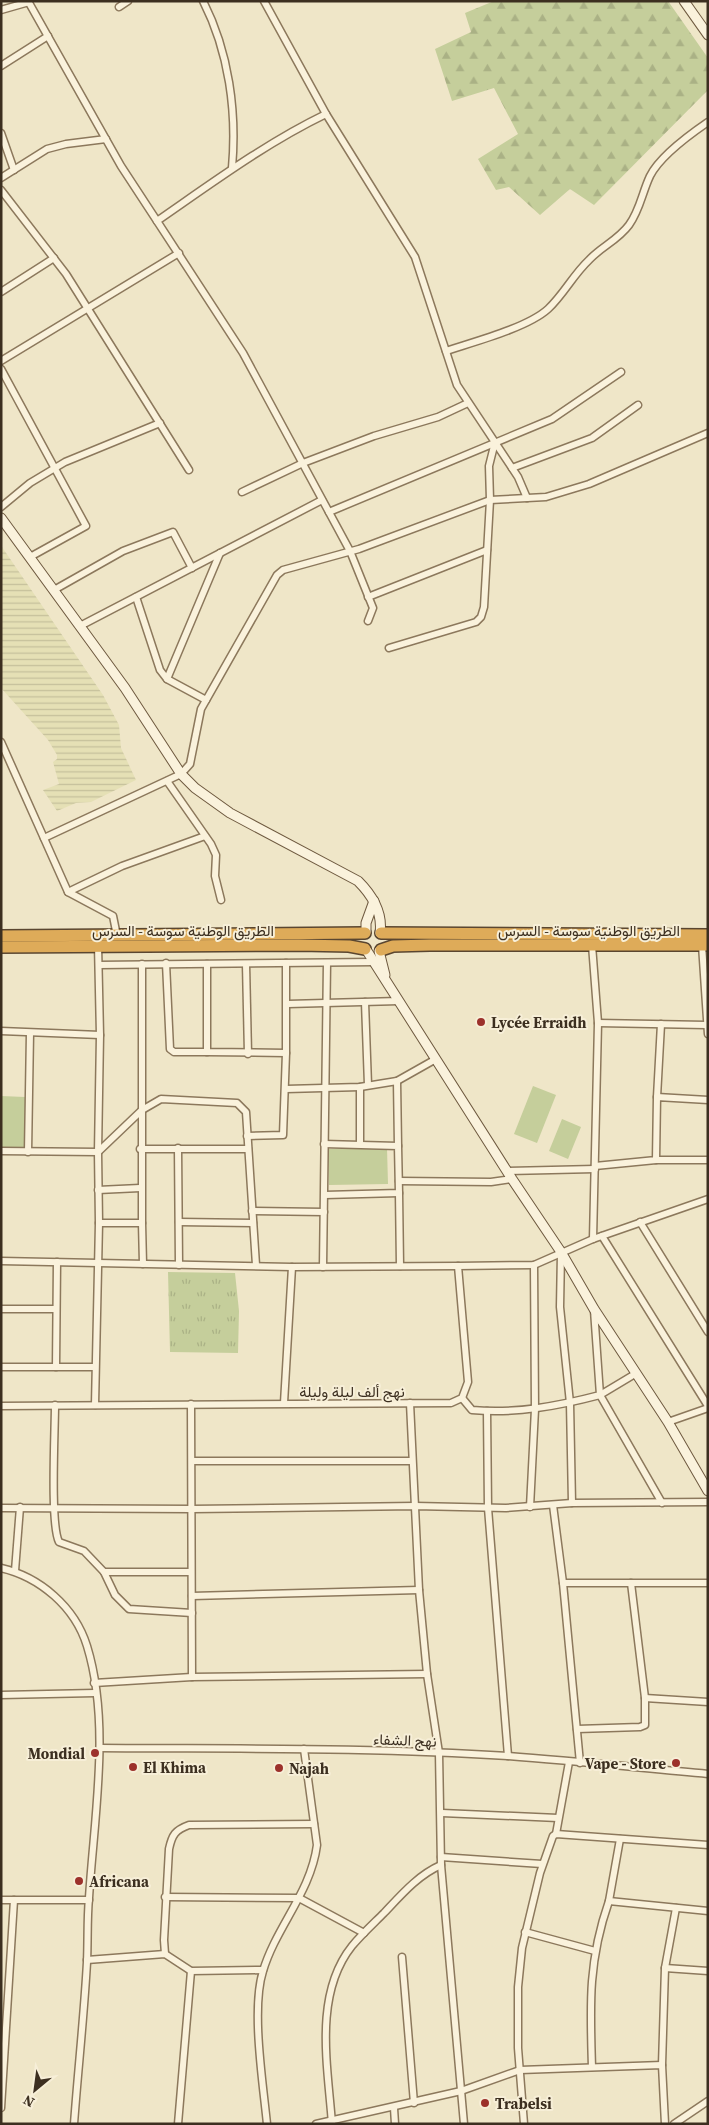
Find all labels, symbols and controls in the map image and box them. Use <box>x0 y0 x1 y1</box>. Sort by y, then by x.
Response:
street label: الطريق الوطنية سوسة - السرس <box>92 920 274 941</box>
street label: الطريق الوطنية سوسة - السرس <box>498 920 680 941</box>
place label: Lycée Erraidh <box>491 1012 586 1033</box>
marker: Lycée Erraidh <box>475 1016 487 1028</box>
street label: نهج ألف ليلة وليلة <box>299 1381 405 1403</box>
street label: نهج الشفاء <box>373 1728 437 1753</box>
place label: Mondial <box>28 1743 85 1764</box>
marker: Mondial <box>89 1747 101 1759</box>
place label: Vape - Store <box>585 1753 666 1774</box>
place label: El Khima <box>143 1757 207 1778</box>
marker: Vape - Store <box>670 1757 682 1769</box>
place label: Najah <box>289 1758 329 1779</box>
marker: El Khima <box>127 1761 139 1773</box>
marker: Najah <box>273 1762 285 1774</box>
place label: Africana <box>89 1871 150 1892</box>
marker: Africana <box>73 1875 85 1887</box>
north arrow <box>10 2065 60 2115</box>
text: N <box>19 2090 38 2113</box>
place label: Trabelsi <box>495 2093 552 2114</box>
marker: Trabelsi <box>479 2097 491 2109</box>

